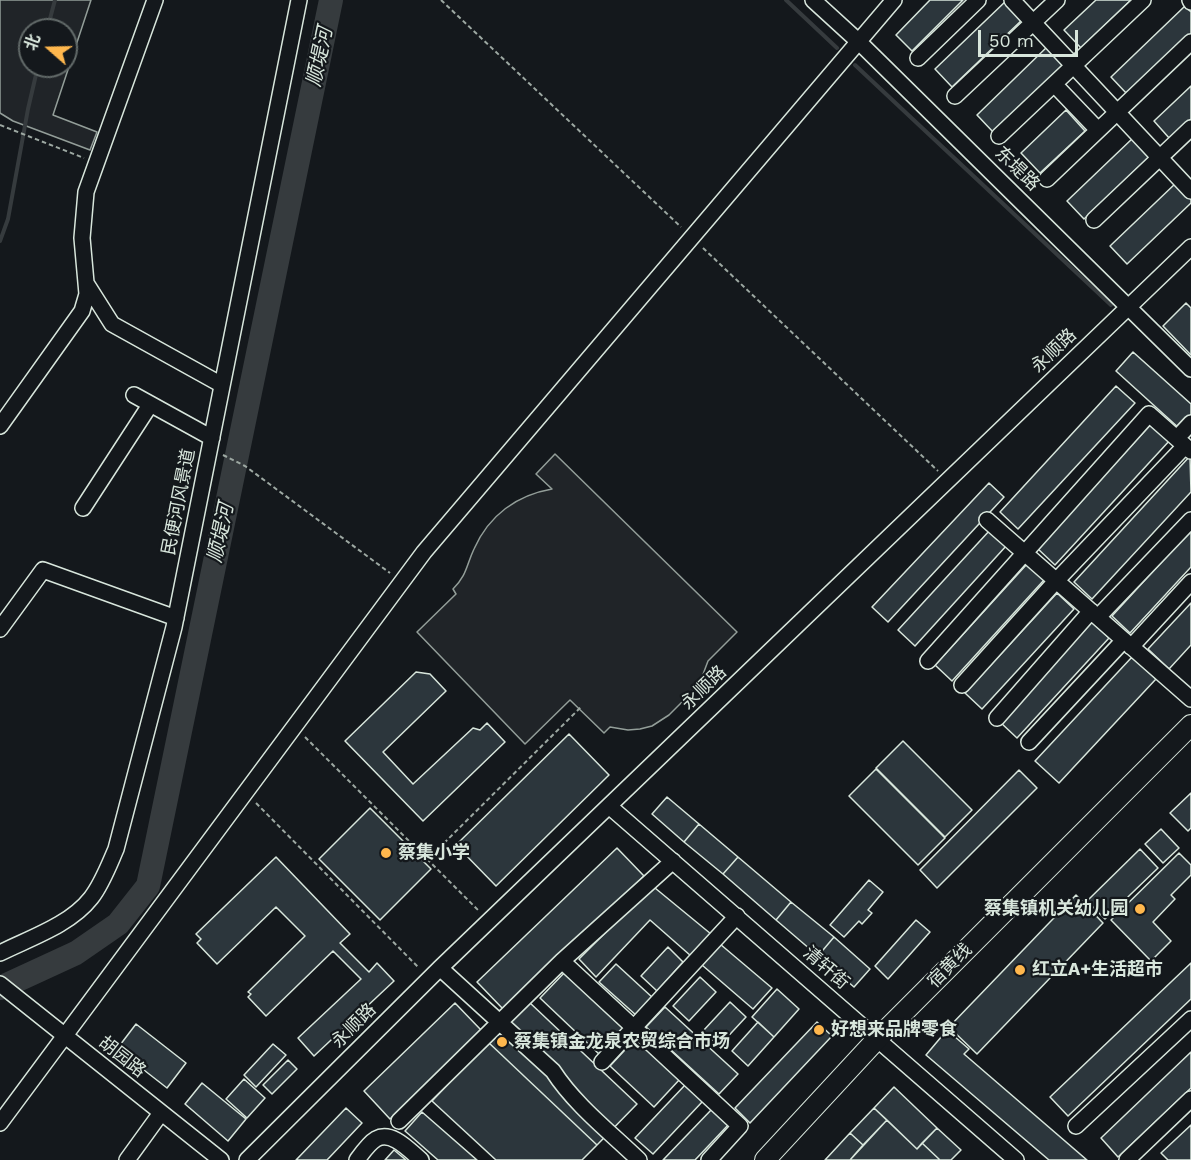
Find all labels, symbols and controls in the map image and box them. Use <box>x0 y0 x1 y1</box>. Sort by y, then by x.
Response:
north arrow <box>18 18 78 78</box>
scale bar <box>981 18 1082 56</box>
water label: 顺堤河 <box>302 25 338 89</box>
text: 50 m <box>989 30 1034 51</box>
text: 北 <box>21 32 44 53</box>
street label: 东堤路 <box>990 142 1044 196</box>
street label: 永顺路 <box>1027 324 1081 378</box>
street label: 民便河风景道 <box>158 447 200 557</box>
water label: 顺堤河 <box>203 501 239 565</box>
street label: 永顺路 <box>677 661 731 715</box>
place label: 蔡集小学 <box>398 842 470 864</box>
marker: 蔡集小学 <box>379 846 393 860</box>
place label: 蔡集镇机关幼儿园 <box>984 898 1128 920</box>
marker: 蔡集镇机关幼儿园 <box>1133 902 1147 916</box>
street label: 宿黄线 <box>923 939 977 993</box>
street label: 清轩街 <box>799 942 853 994</box>
place label: 红立A+生活超市 <box>1032 959 1163 981</box>
marker: 红立A+生活超市 <box>1013 963 1027 977</box>
street label: 永顺路 <box>327 999 381 1053</box>
place label: 好想来品牌零食 <box>831 1019 957 1041</box>
marker: 好想来品牌零食 <box>812 1023 826 1037</box>
place label: 蔡集镇金龙泉农贸综合市场 <box>514 1031 730 1053</box>
street label: 胡园路 <box>94 1032 150 1082</box>
marker: 蔡集镇金龙泉农贸综合市场 <box>495 1035 509 1049</box>

